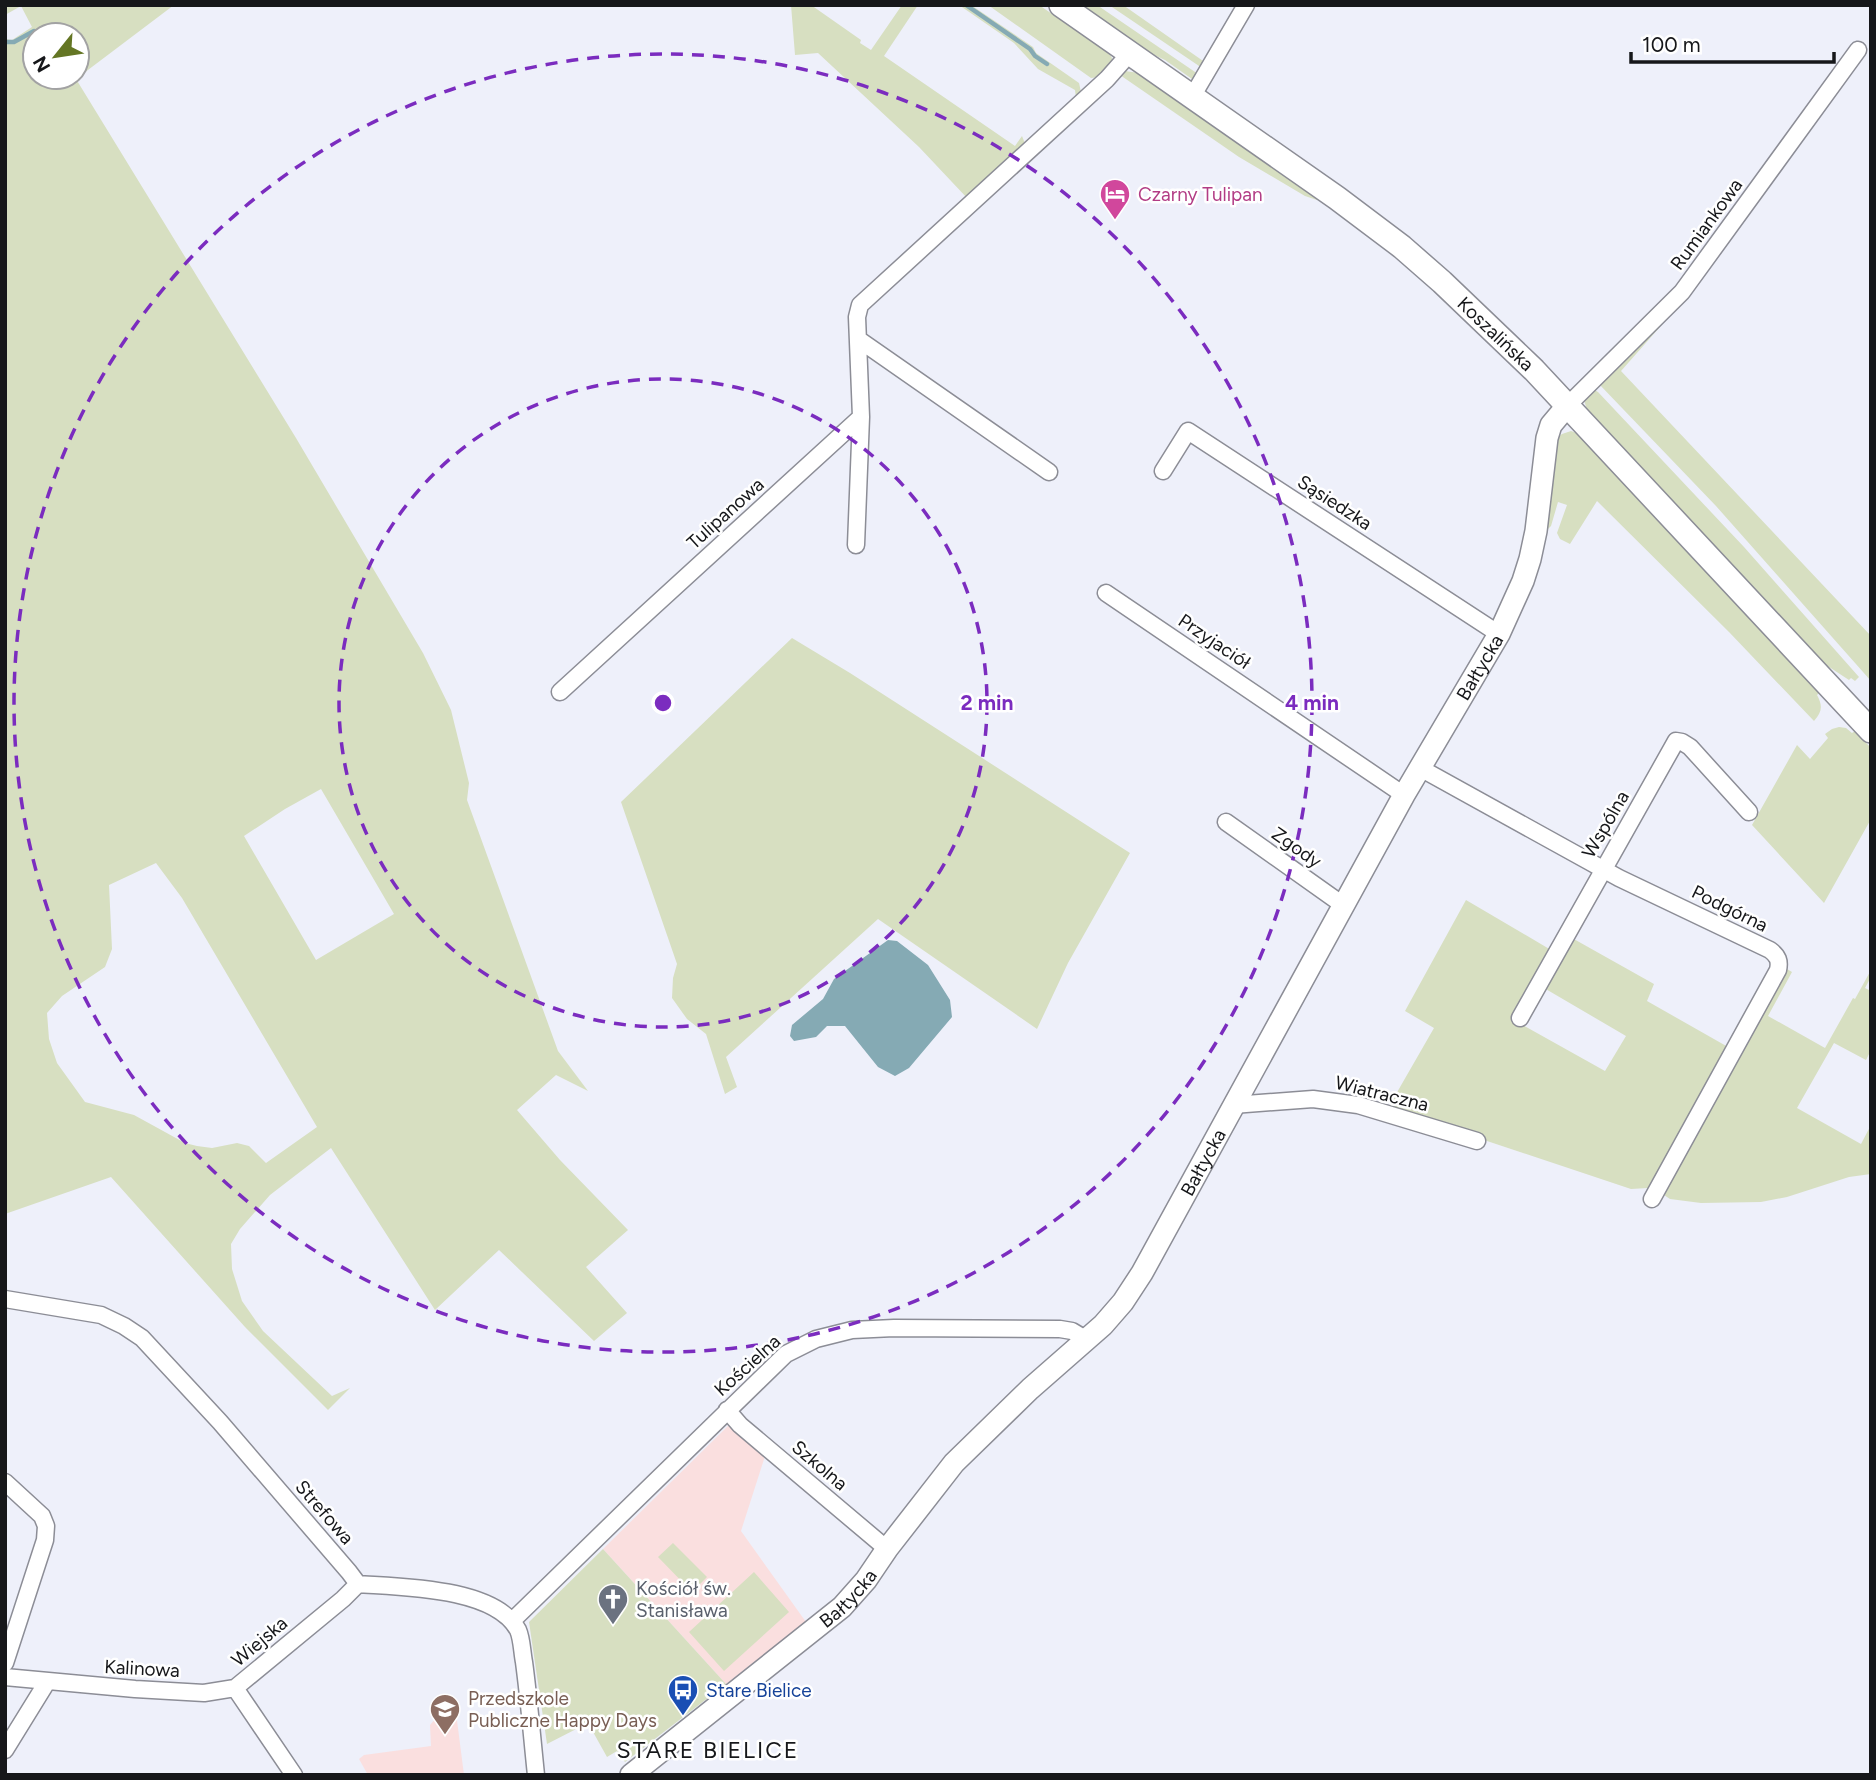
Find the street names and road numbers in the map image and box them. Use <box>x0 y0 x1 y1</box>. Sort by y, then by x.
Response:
street label: Rumiankowa <box>1666 174 1747 275</box>
street label: Koszalińska <box>1453 292 1539 376</box>
street label: Sąsiedzka <box>1293 470 1376 535</box>
street label: Tulipanowa <box>682 473 768 554</box>
street label: Przyjaciół <box>1174 609 1256 674</box>
street label: Bałtycka <box>1451 630 1508 705</box>
street label: Wspólna <box>1577 787 1634 862</box>
street label: Zgody <box>1267 822 1326 873</box>
street label: Podgórna <box>1688 880 1772 937</box>
street label: Wiatraczna <box>1333 1071 1431 1116</box>
street label: Bałtycka <box>1176 1125 1231 1200</box>
street label: Kościelna <box>710 1330 785 1401</box>
street label: Szkolna <box>787 1436 852 1495</box>
street label: Strefowa <box>290 1475 359 1549</box>
street label: Bałtycka <box>815 1565 882 1633</box>
street label: Wiejska <box>227 1611 292 1671</box>
street label: Kalinowa <box>104 1655 180 1682</box>

